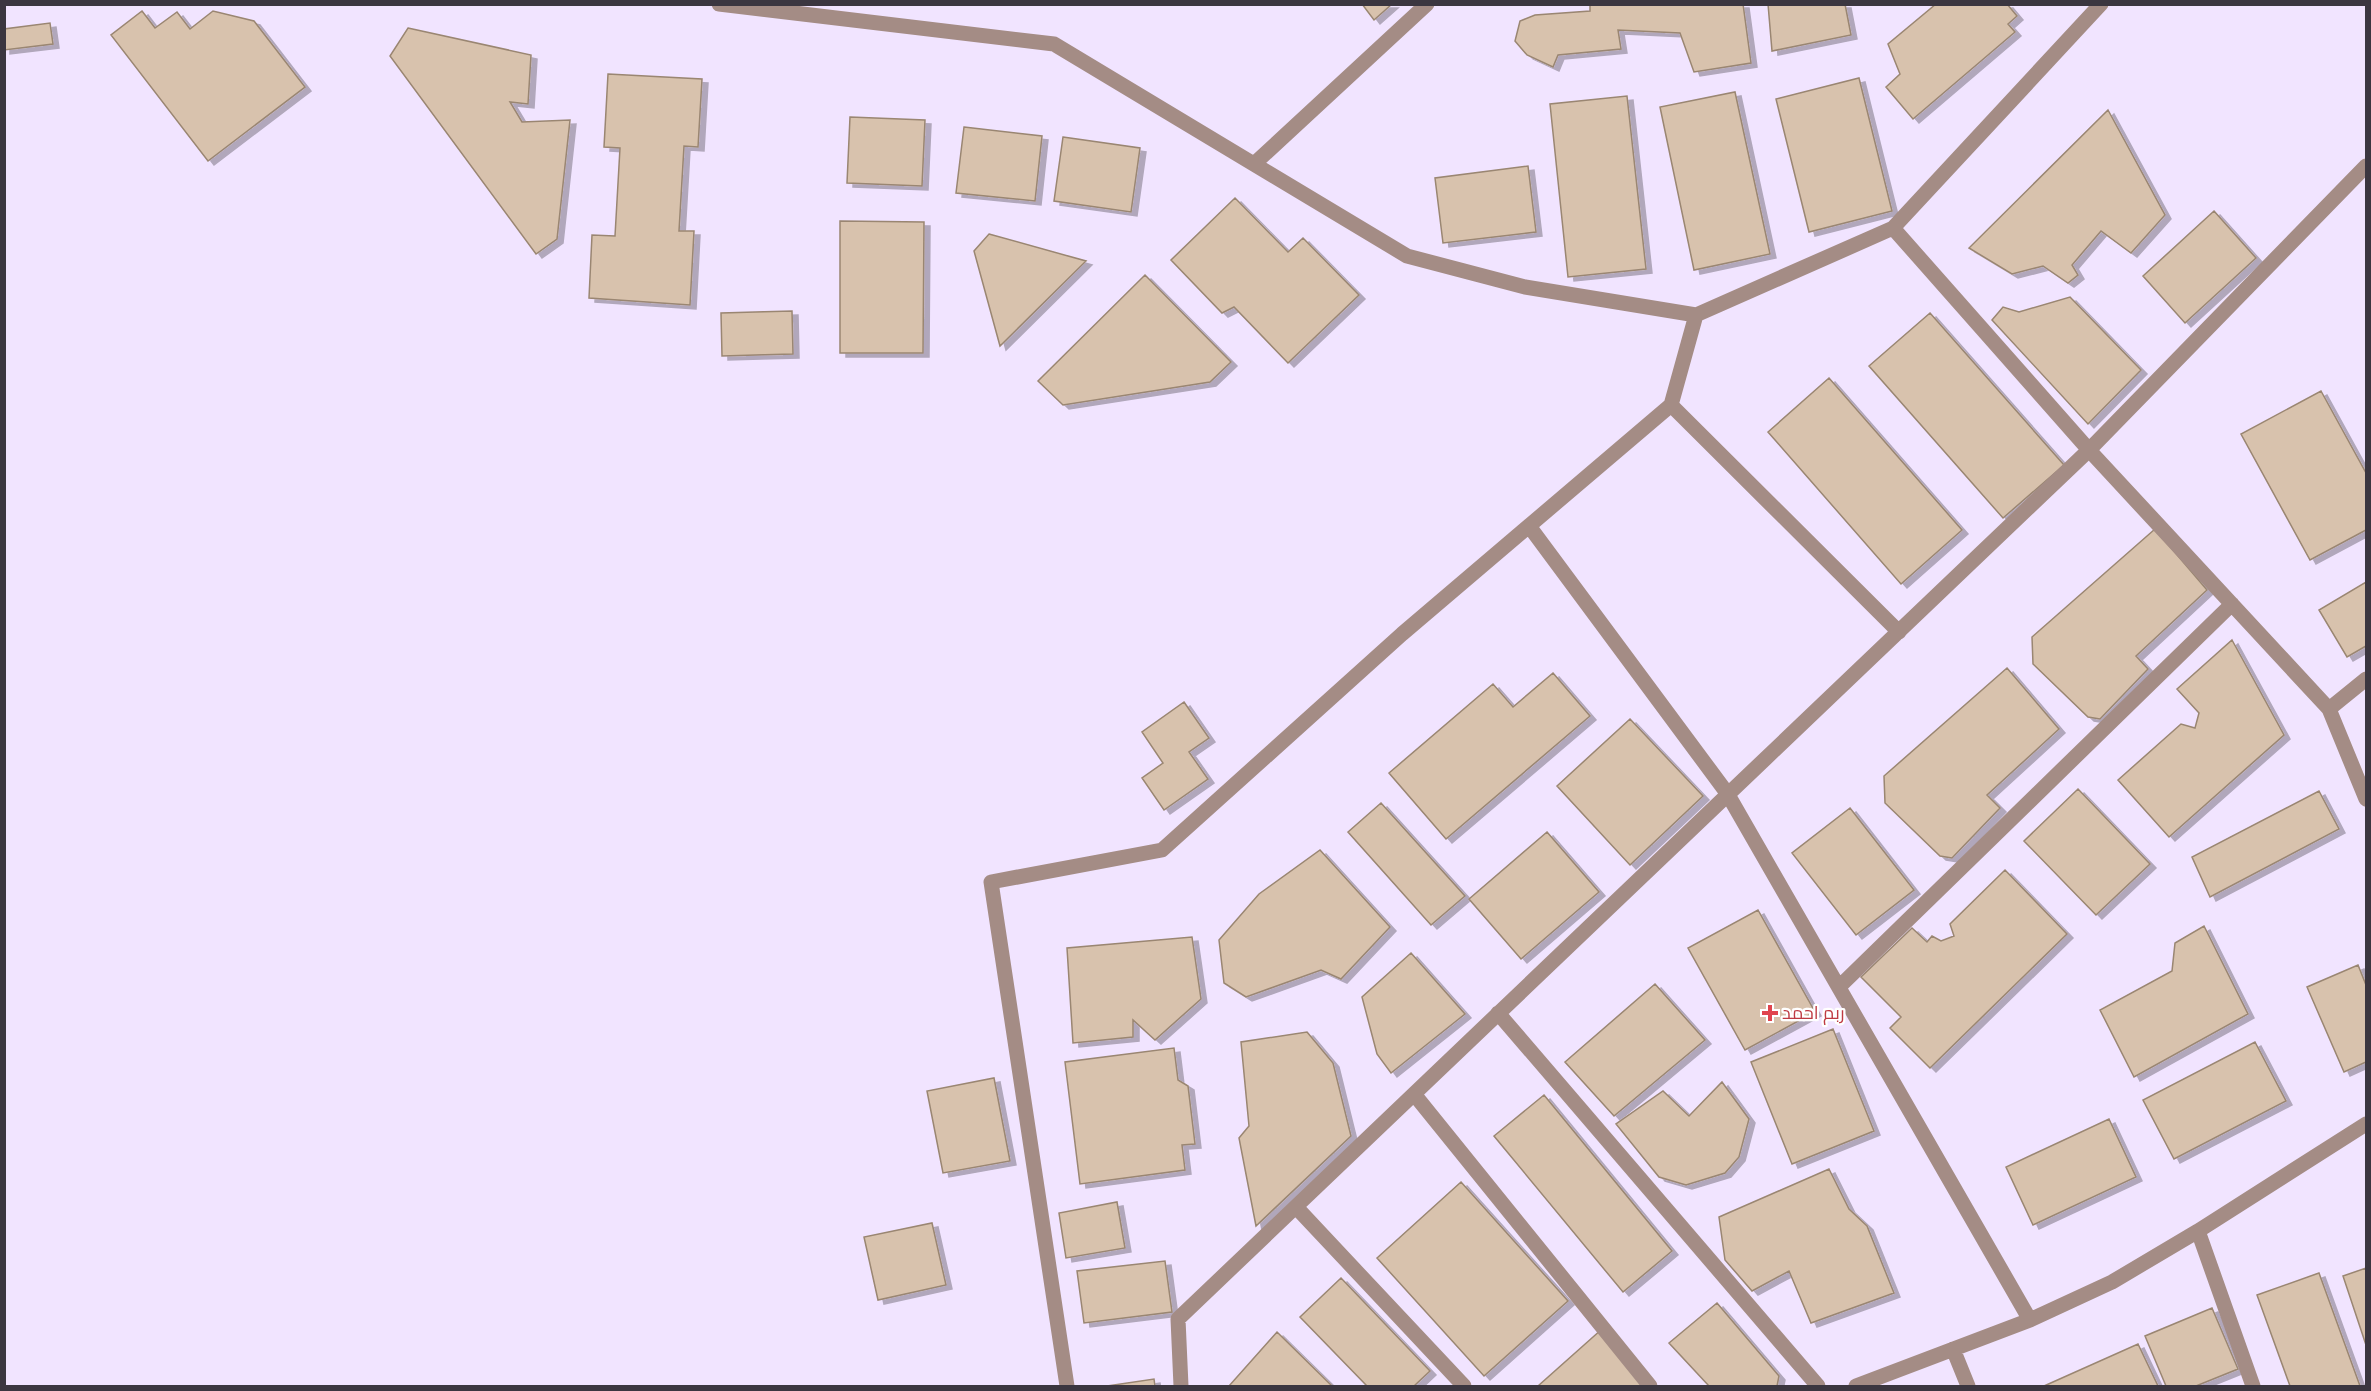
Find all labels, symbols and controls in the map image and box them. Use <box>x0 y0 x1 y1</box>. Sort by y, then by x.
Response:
place label: ربم احمد <box>1782 1002 1844 1025</box>
marker: ربم احمد <box>1763 1006 1777 1020</box>

